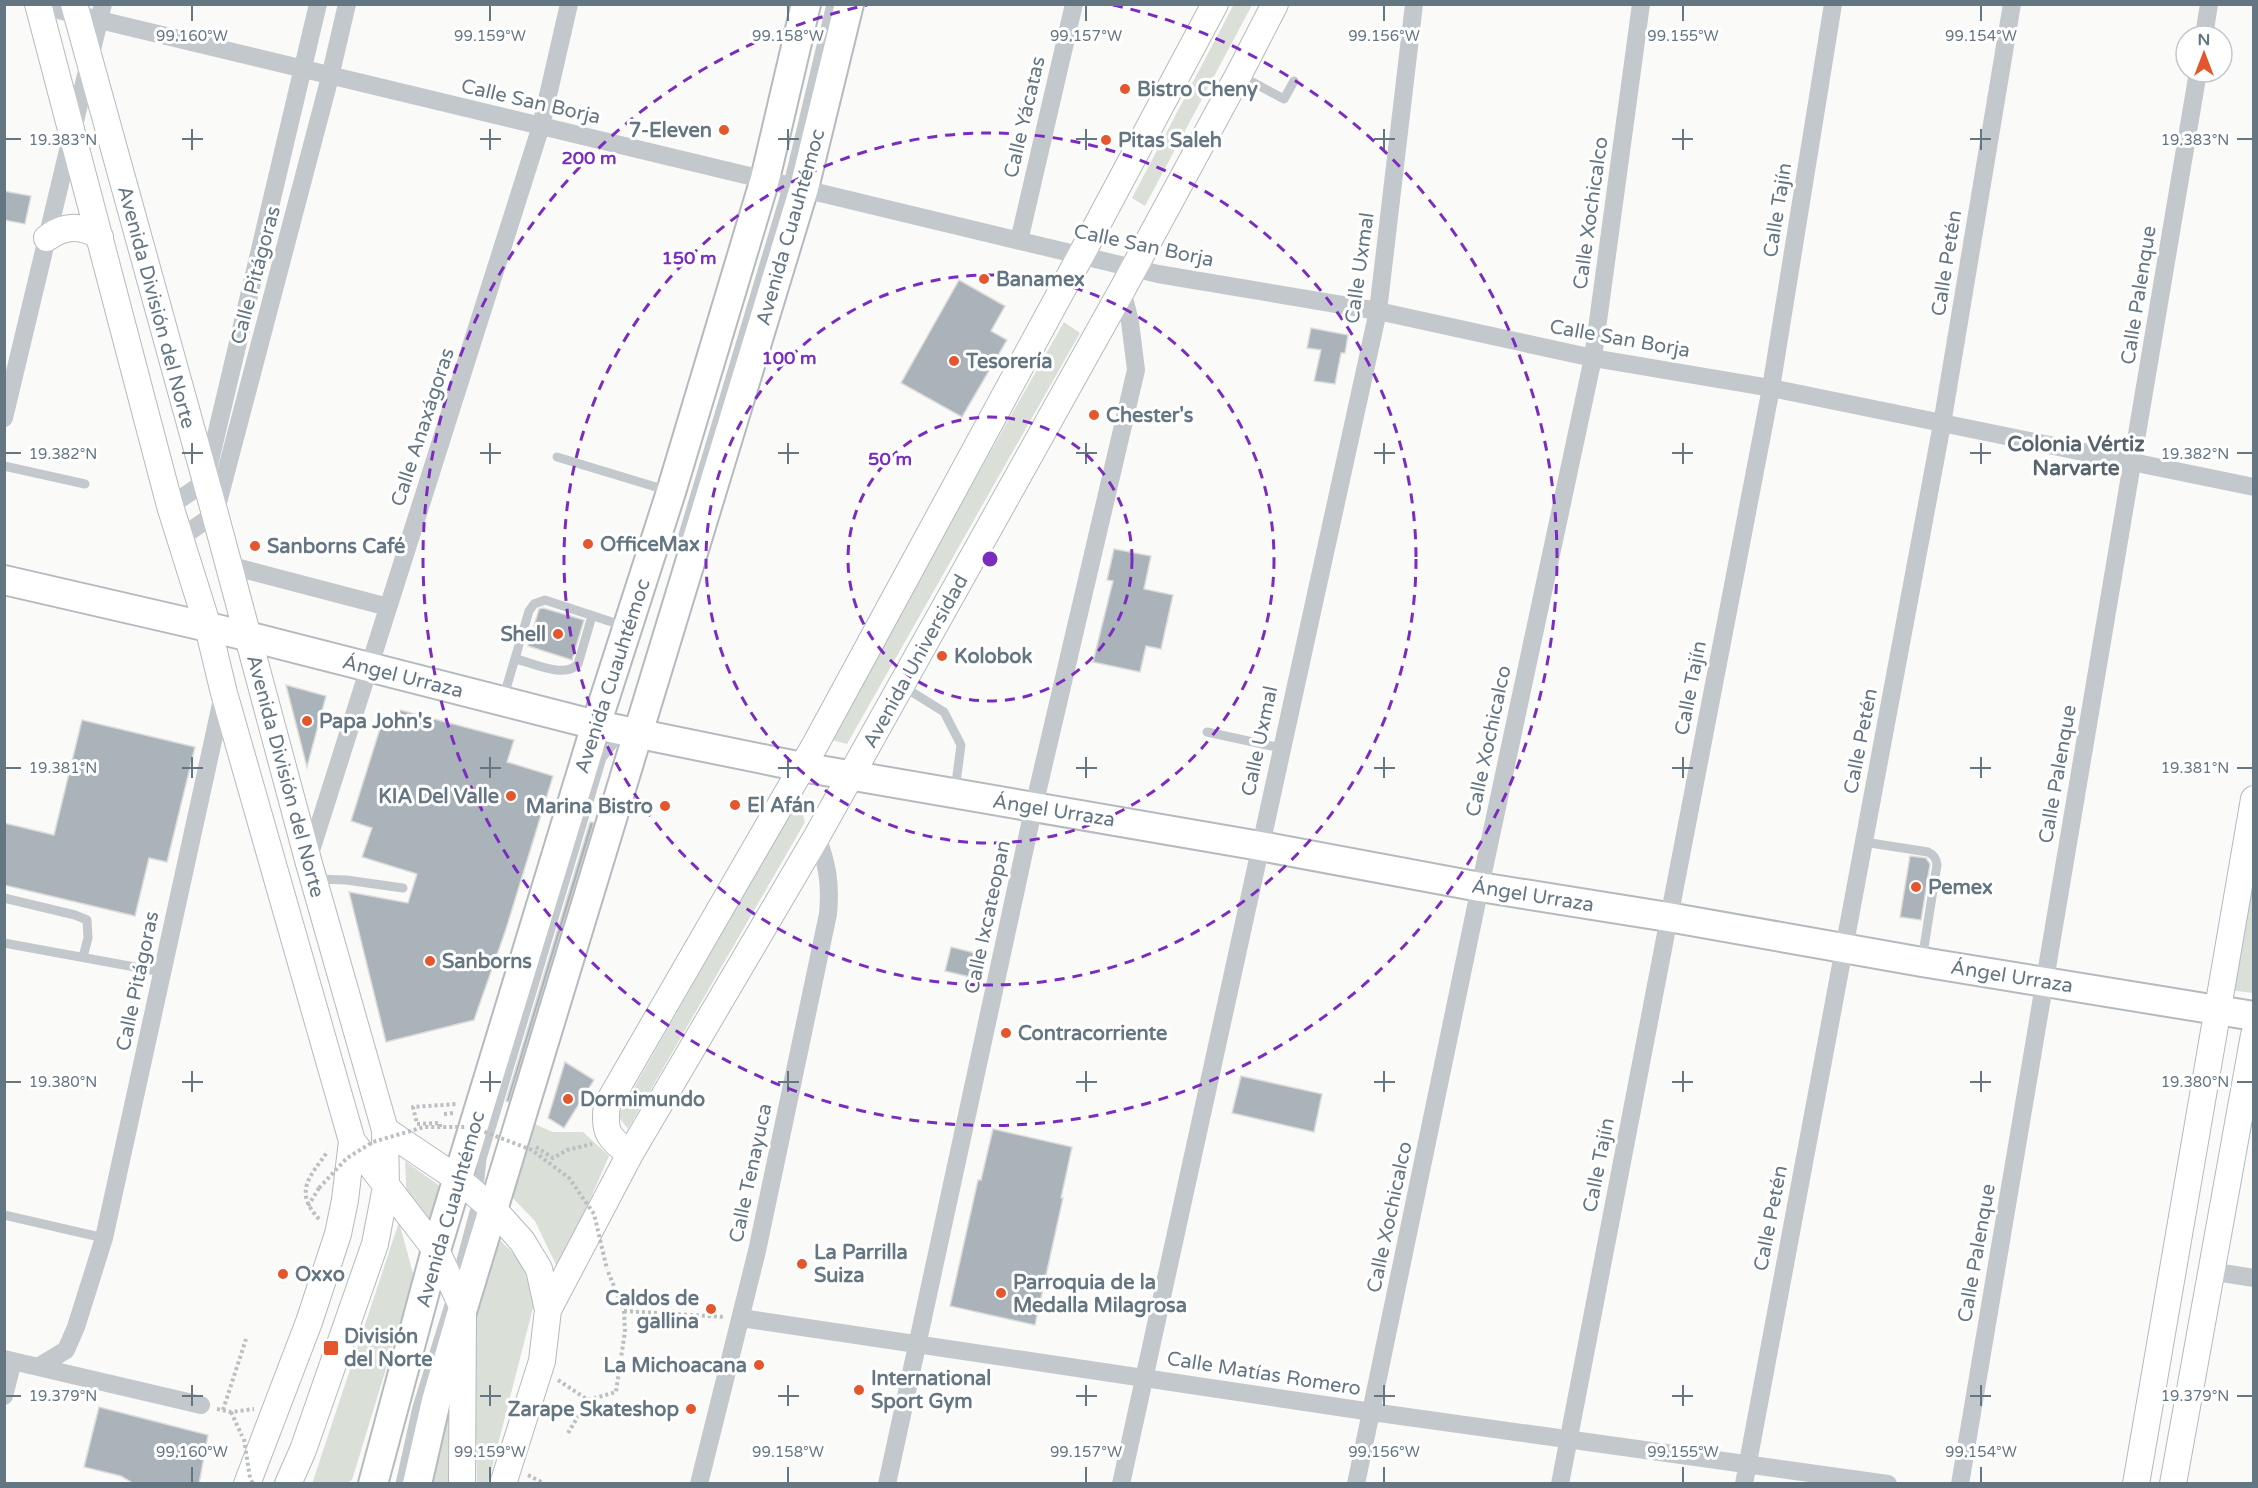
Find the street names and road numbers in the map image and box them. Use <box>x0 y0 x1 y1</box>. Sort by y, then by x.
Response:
street label: Calle Yácatas <box>999 54 1051 180</box>
street label: Calle San Borja <box>459 74 603 130</box>
street label: Avenida Cuauhtémoc <box>751 126 831 328</box>
street label: Calle Xochicalco <box>1568 135 1614 291</box>
street label: Calle Tajín <box>1759 161 1797 259</box>
street label: Avenida División del Norte <box>112 183 200 431</box>
street label: Calle Pitágoras <box>226 204 286 347</box>
street label: Calle Petén <box>1927 208 1967 318</box>
street label: Calle Uxmal <box>1340 211 1380 325</box>
street label: Calle San Borja <box>1072 219 1216 273</box>
street label: Calle Palenque <box>2116 224 2162 366</box>
street label: Calle San Borja <box>1548 315 1692 363</box>
street label: Calle Anaxágoras <box>386 345 460 510</box>
street label: Avenida Universidad <box>858 571 974 752</box>
street label: Avenida Cuauhtémoc <box>570 576 656 777</box>
street label: Calle Tajín <box>1670 639 1712 737</box>
street label: Ángel Urraza <box>340 649 466 704</box>
street label: Avenida División del Norte <box>241 652 329 900</box>
street label: Calle Xochicalco <box>1461 663 1517 819</box>
street label: Calle Uxmal <box>1237 684 1283 798</box>
street label: Calle Petén <box>1839 686 1883 796</box>
street label: Calle Palenque <box>2034 703 2082 845</box>
street label: Ángel Urraza <box>991 788 1117 833</box>
street label: Calle Ixcateopan <box>960 838 1016 996</box>
street label: Ángel Urraza <box>1470 873 1596 918</box>
street label: Calle Pitágoras <box>111 909 164 1053</box>
street label: Ángel Urraza <box>1949 954 2075 999</box>
street label: Calle Tenayuca <box>724 1101 777 1245</box>
street label: Avenida Cuauhtémoc <box>411 1108 491 1310</box>
street label: Calle Tajín <box>1578 1116 1620 1214</box>
street label: Calle Xochicalco <box>1362 1139 1418 1295</box>
street label: Calle Petén <box>1749 1163 1793 1273</box>
street label: Calle Palenque <box>1953 1182 2001 1324</box>
street label: Calle Matías Romero <box>1165 1347 1363 1401</box>

